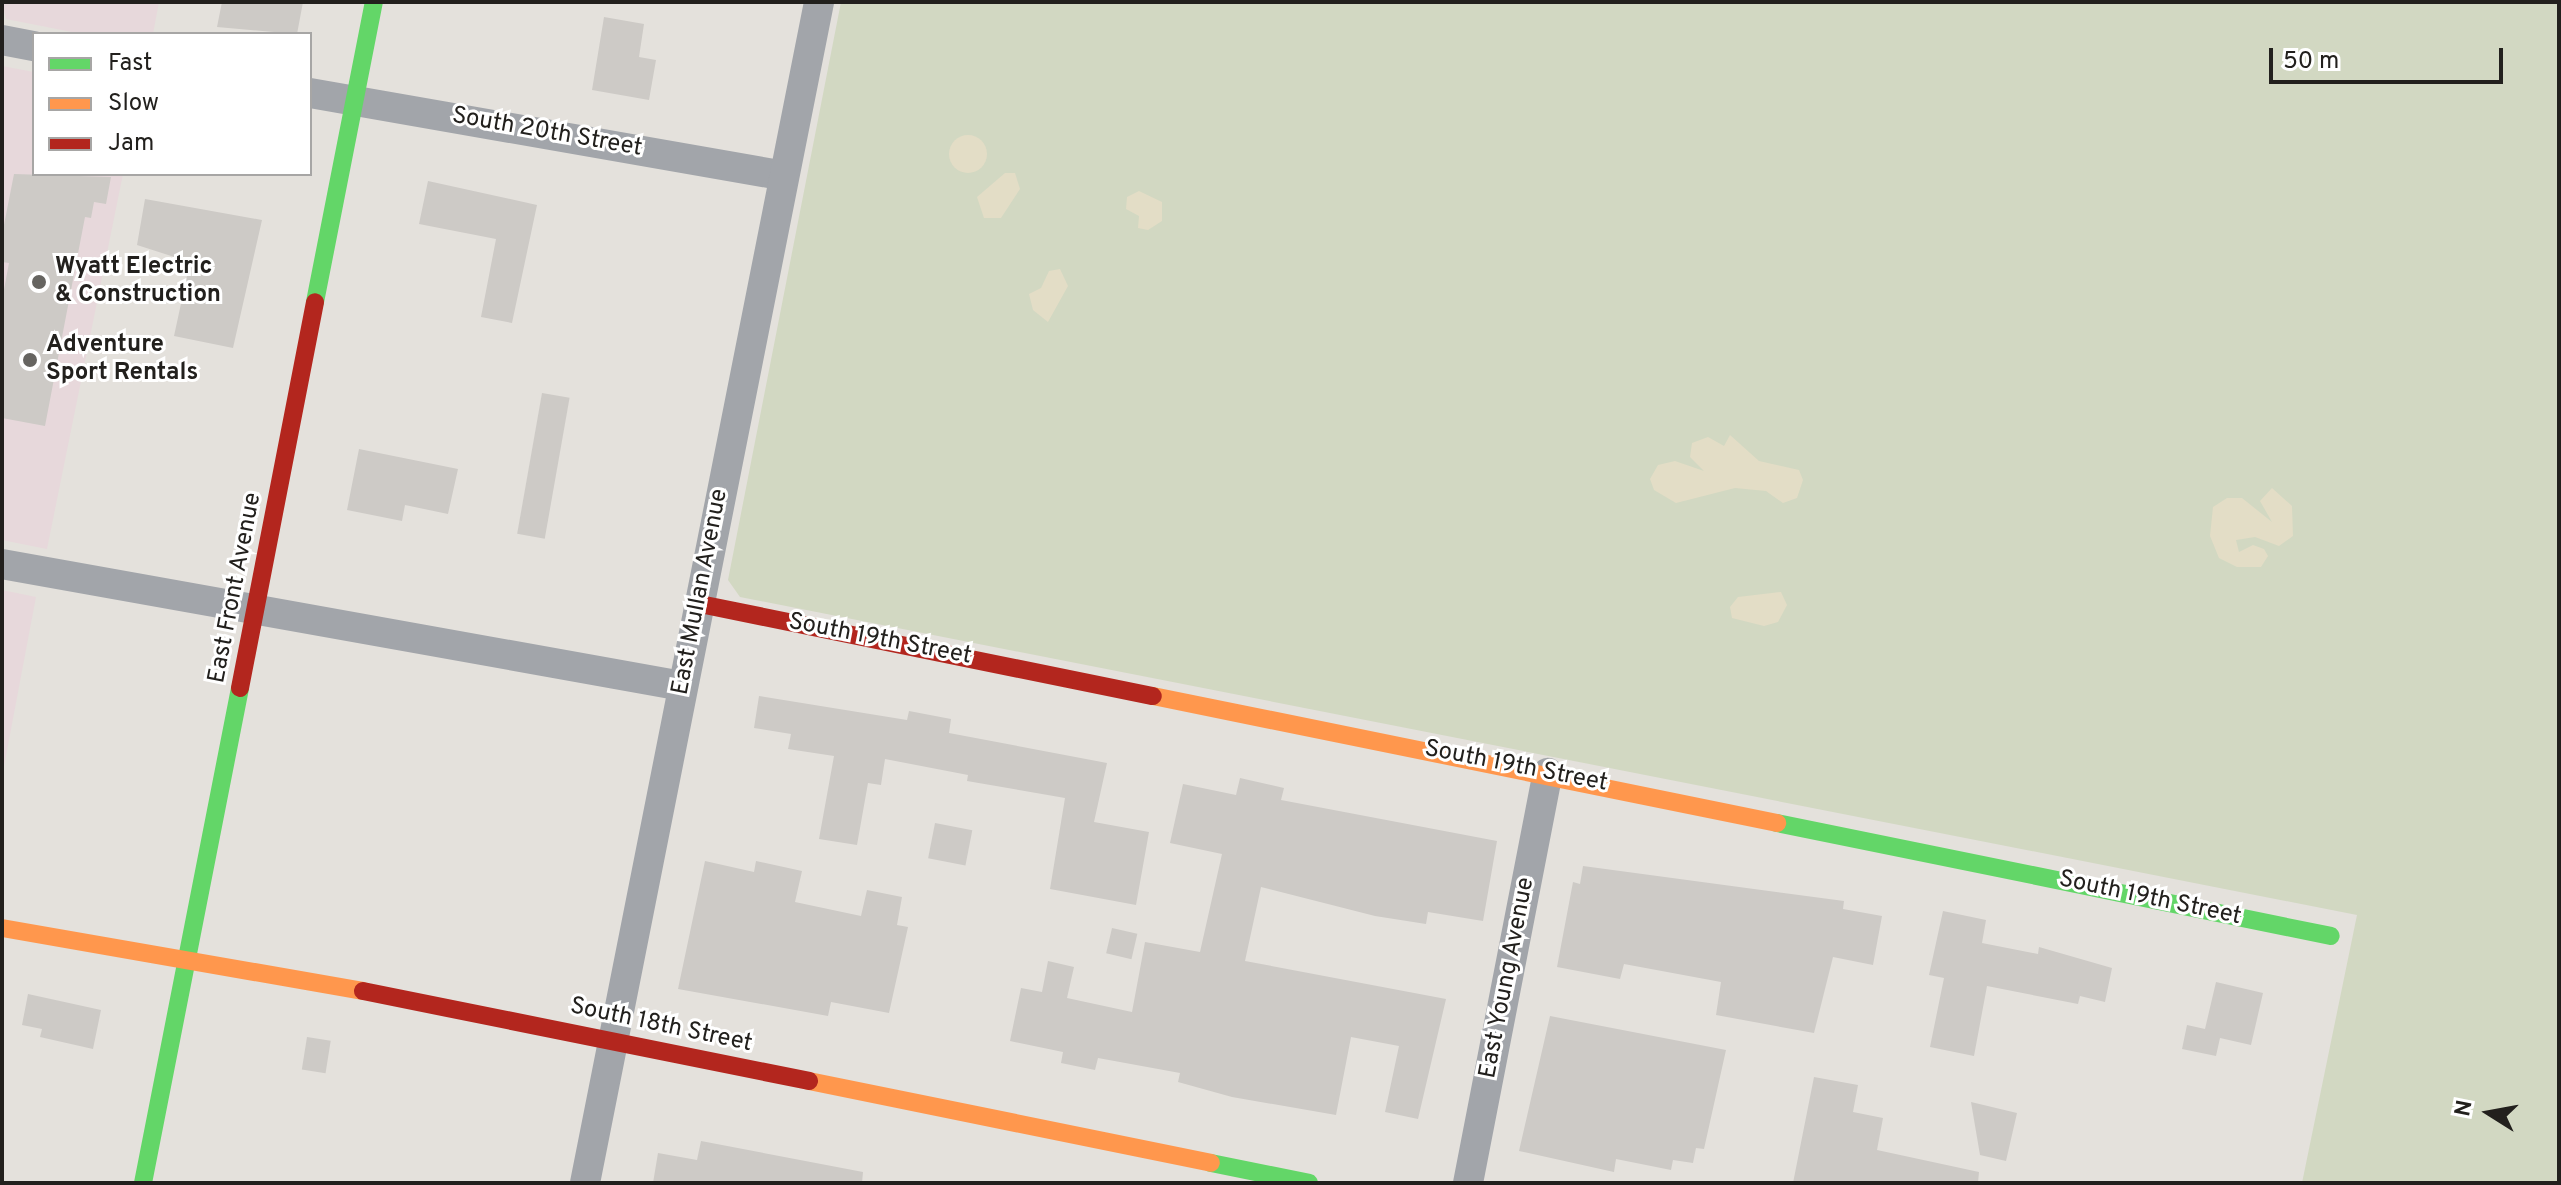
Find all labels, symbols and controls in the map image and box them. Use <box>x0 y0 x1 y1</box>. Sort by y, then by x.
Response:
legend <box>32 32 312 176</box>
scale bar <box>2273 32 2507 82</box>
text: 50 m <box>2283 47 2339 77</box>
text: Fast <box>108 49 152 79</box>
text: Slow <box>108 89 159 119</box>
street label: South 20th Street <box>450 102 644 164</box>
text: Jam <box>108 129 154 159</box>
place label: Wyatt Electric & Construction <box>55 254 221 310</box>
marker: Wyatt Electric & Construction <box>30 273 48 291</box>
place label: Adventure Sport Rentals <box>46 332 198 388</box>
marker: Adventure Sport Rentals <box>21 351 39 369</box>
street label: East Mullan Avenue <box>667 486 735 698</box>
street label: East Front Avenue <box>203 490 269 686</box>
street label: South 19th Street <box>786 608 974 672</box>
street label: South 19th Street <box>1422 735 1610 799</box>
street label: South 19th Street <box>2056 866 2244 932</box>
street label: East Young Avenue <box>1474 874 1542 1082</box>
street label: South 18th Street <box>567 993 755 1059</box>
north arrow <box>2449 1073 2529 1153</box>
text: N <box>2450 1098 2480 1119</box>

